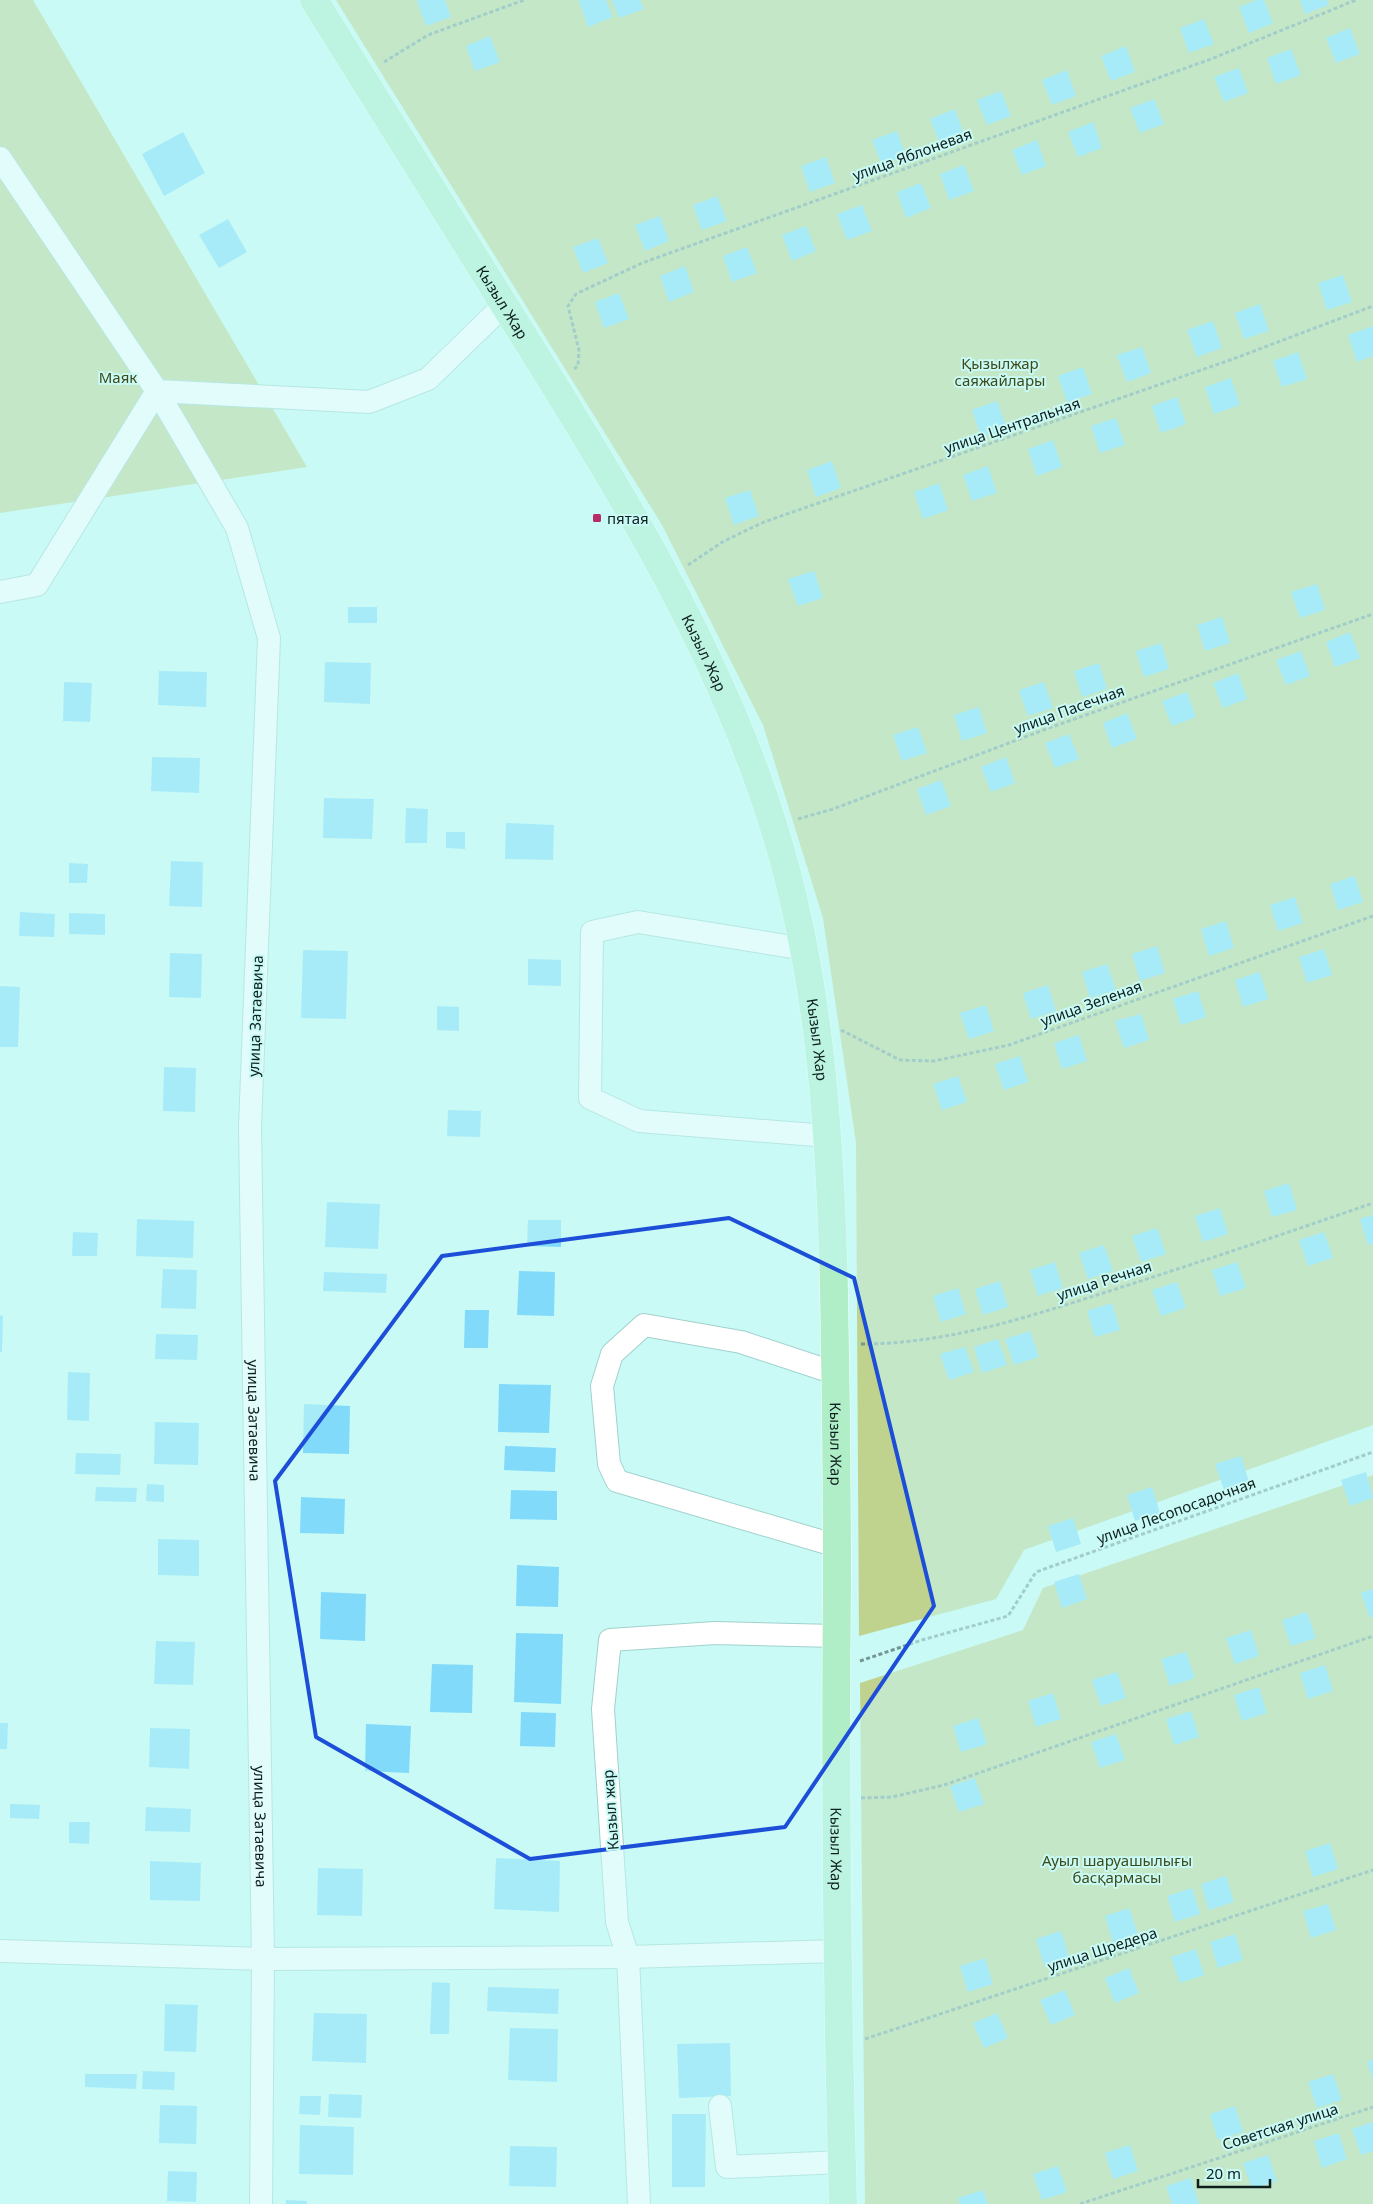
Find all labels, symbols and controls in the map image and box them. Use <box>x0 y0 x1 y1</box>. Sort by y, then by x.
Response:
street label: улица Яблоневая <box>850 123 974 185</box>
street label: Кызыл Жар <box>472 262 533 343</box>
park label: Қызылжар саяжайлары <box>955 353 1045 390</box>
park label: Маяк <box>99 367 137 387</box>
street label: улица Центральная <box>941 392 1083 458</box>
place label: пятая <box>607 508 649 528</box>
marker: пятая <box>591 512 603 524</box>
street label: Кызыл Жар <box>678 611 731 694</box>
street label: улица Пасечная <box>1011 680 1127 738</box>
street label: улица Затаевича <box>243 955 267 1077</box>
street label: улица Зеленая <box>1037 975 1145 1031</box>
street label: Кызыл Жар <box>802 997 833 1082</box>
street label: улица Речная <box>1054 1255 1154 1305</box>
street label: улица Затаевича <box>244 1360 266 1482</box>
street label: Кызыл Жар <box>826 1402 847 1486</box>
street label: улица Лесопосадочная <box>1094 1472 1258 1548</box>
street label: улица Затаевича <box>250 1765 272 1888</box>
street label: Кызыл жар <box>597 1769 623 1851</box>
street label: Кызыл Жар <box>826 1807 847 1890</box>
park label: Ауыл шаруашылығы басқармасы <box>1042 1850 1192 1887</box>
street label: улица Шредера <box>1045 1922 1159 1976</box>
street label: Советская улица <box>1220 2098 1340 2154</box>
scale bar <box>1198 2156 1270 2188</box>
text: 20 m <box>1206 2163 1241 2183</box>

